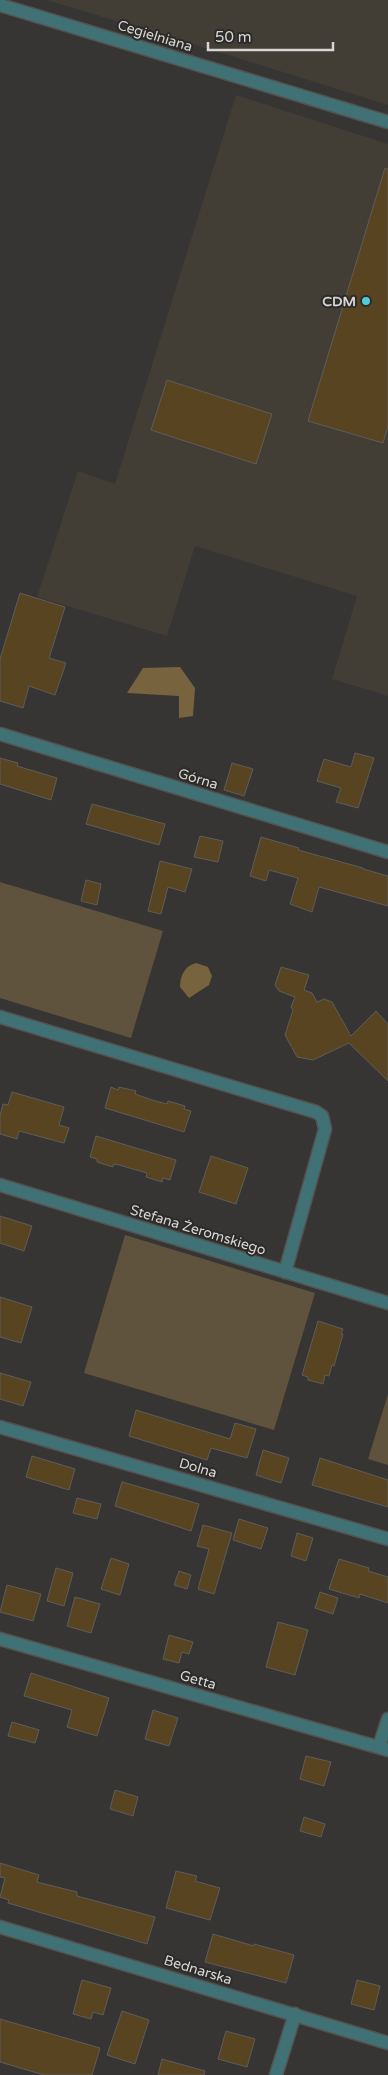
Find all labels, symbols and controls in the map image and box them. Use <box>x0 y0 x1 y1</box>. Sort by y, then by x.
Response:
street label: Cegielniana <box>115 17 195 55</box>
scale bar <box>208 20 333 52</box>
text: 50 m <box>215 28 252 46</box>
place label: CDM <box>322 293 356 310</box>
marker: CDM <box>360 295 372 307</box>
street label: Górna <box>176 765 220 793</box>
street label: Stefana Żeromskiego <box>128 1201 268 1259</box>
street label: Dolna <box>177 1455 219 1481</box>
street label: Getta <box>178 1667 218 1693</box>
street label: Bednarska <box>162 1952 234 1988</box>

